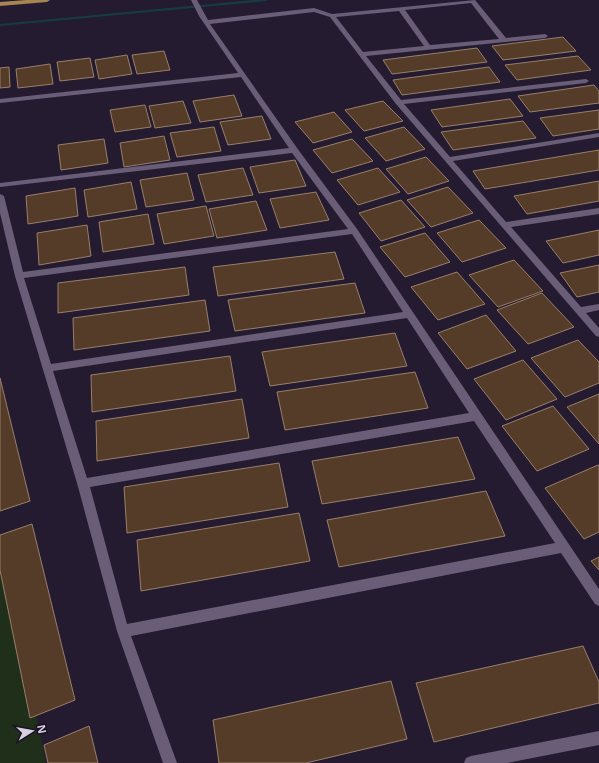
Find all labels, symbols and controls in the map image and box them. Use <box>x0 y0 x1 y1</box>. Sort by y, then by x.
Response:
north arrow <box>12 711 52 751</box>
text: N <box>34 723 51 735</box>

